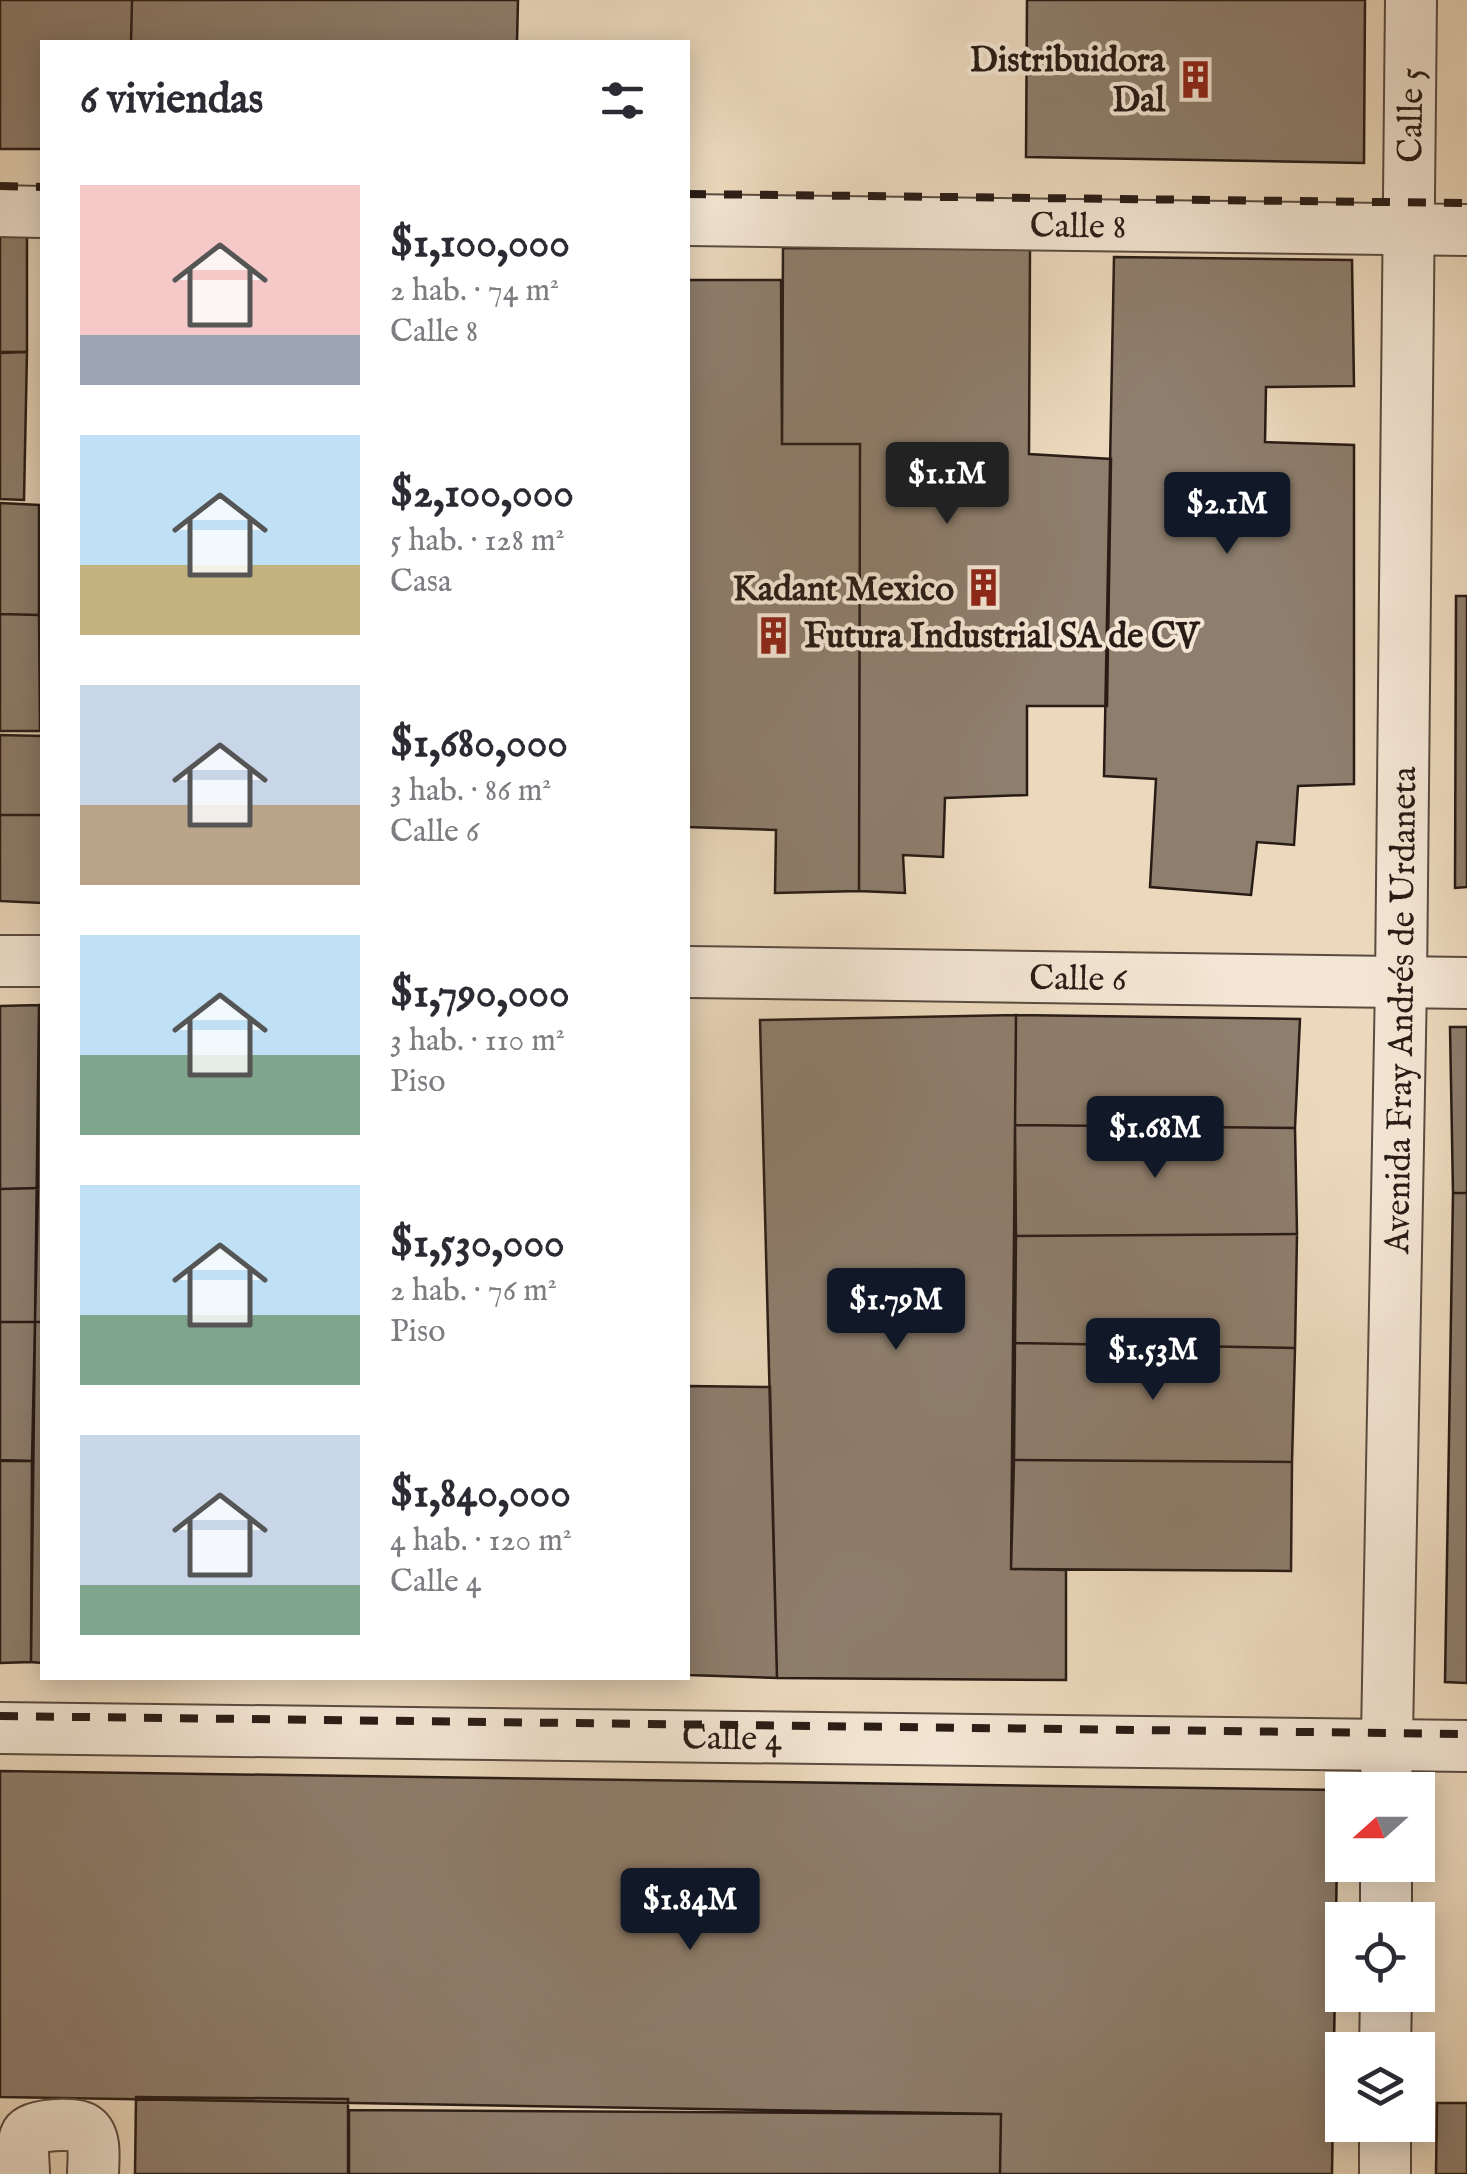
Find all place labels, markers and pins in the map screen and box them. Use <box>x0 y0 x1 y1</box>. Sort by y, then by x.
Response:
place label: Distribuidora Dal <box>970 39 1166 124</box>
building icon: Distribuidora Dal <box>1174 58 1216 100</box>
pin: $1.1M <box>877 442 1017 527</box>
pin: $2.1M <box>1157 472 1297 557</box>
building icon: Kadant Mexico <box>963 567 1005 609</box>
place label: Kadant Mexico <box>733 568 954 613</box>
building icon: Futura Industrial SA de CV <box>753 614 795 656</box>
place label: Futura Industrial SA de CV <box>804 615 1201 660</box>
pin: $1.68M <box>1074 1096 1236 1181</box>
pin: $1.79M <box>815 1268 977 1353</box>
pin: $1.53M <box>1072 1318 1234 1403</box>
pin: $1.84M <box>609 1868 771 1953</box>

